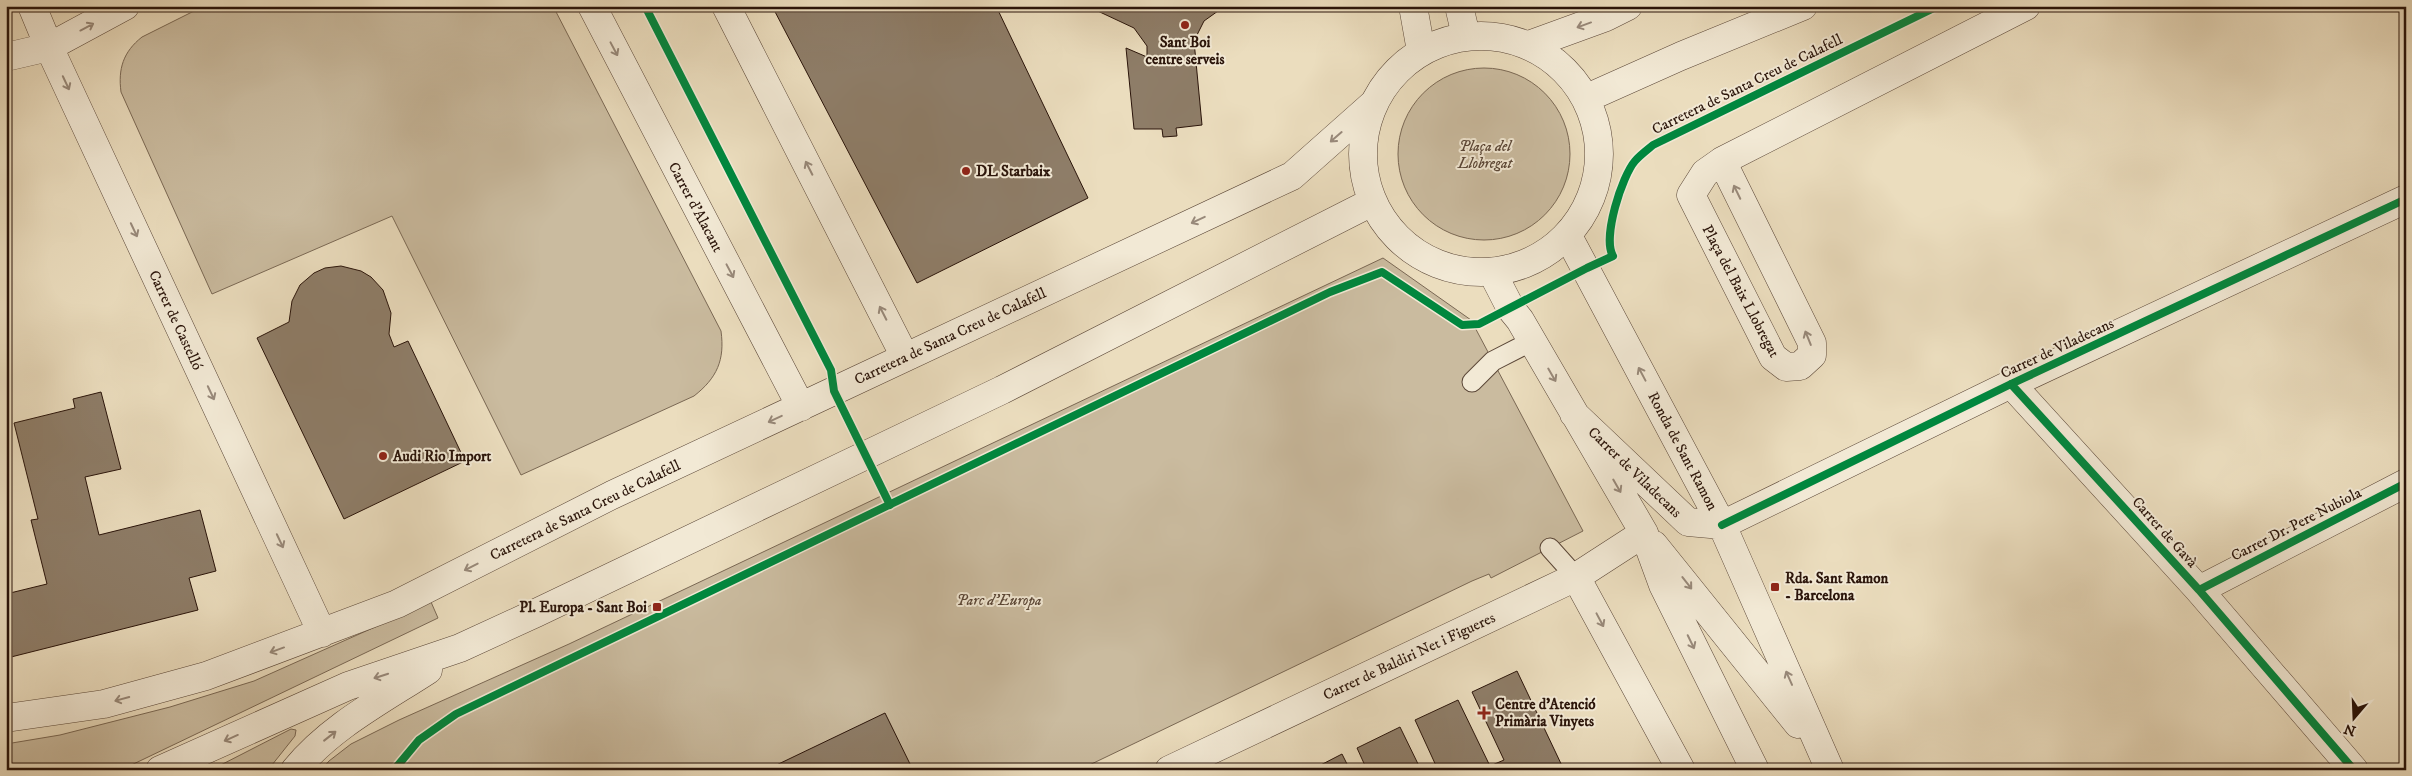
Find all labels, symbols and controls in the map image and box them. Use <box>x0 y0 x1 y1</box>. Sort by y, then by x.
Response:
marker: Sant Boi centre serveis <box>1179 19 1191 31</box>
one-way arrow <box>79 21 93 31</box>
one-way arrow <box>1576 21 1592 30</box>
street label: Carretera de Santa Creu de Calafell <box>1649 30 1846 139</box>
place label: Sant Boi centre serveis <box>1146 33 1224 69</box>
one-way arrow <box>609 42 619 57</box>
one-way arrow <box>61 75 71 90</box>
one-way arrow <box>1329 131 1342 143</box>
park label: Plaça del Llobregat <box>1457 137 1514 173</box>
street label: Carrer d'Alacant <box>664 159 727 256</box>
one-way arrow <box>804 161 814 176</box>
place label: DL Starbaix <box>976 162 1051 181</box>
marker: DL Starbaix <box>960 165 972 177</box>
one-way arrow <box>1732 185 1741 200</box>
one-way arrow <box>1191 216 1206 225</box>
one-way arrow <box>130 222 140 237</box>
street label: Plaça del Baix Llobregat <box>1698 222 1784 361</box>
one-way arrow <box>726 263 735 278</box>
street label: Carrer de Castelló <box>144 267 207 373</box>
street label: Carretera de Santa Creu de Calafell <box>851 283 1050 389</box>
one-way arrow <box>878 306 887 321</box>
street label: Carrer de Viladecans <box>1997 314 2117 383</box>
one-way arrow <box>1803 331 1813 346</box>
one-way arrow <box>1547 367 1557 382</box>
one-way arrow <box>1637 367 1646 382</box>
one-way arrow <box>206 385 216 400</box>
street label: Ronda de Sant Ramon <box>1643 389 1722 514</box>
one-way arrow <box>768 415 783 424</box>
street label: Carrer de Viladecans <box>1584 423 1685 522</box>
place label: Audi Rio Import <box>392 447 492 466</box>
marker: Audi Rio Import <box>377 450 389 462</box>
street label: Carretera de Santa Creu de Calafell <box>487 456 684 565</box>
one-way arrow <box>1612 479 1622 493</box>
street label: Carrer Dr. Pere Nubiola <box>2228 483 2365 566</box>
street label: Carrer de Gavà <box>2128 493 2202 572</box>
one-way arrow <box>275 533 285 548</box>
one-way arrow <box>464 562 479 572</box>
place label: Rda. Sant Ramon - Barcelona <box>1785 569 1889 605</box>
one-way arrow <box>1681 576 1692 589</box>
marker: Rda. Sant Ramon - Barcelona <box>1769 581 1781 593</box>
park label: Parc d'Europa <box>956 591 1042 610</box>
place label: Pl. Europa - Sant Boi <box>519 598 647 617</box>
marker: Pl. Europa - Sant Boi <box>651 601 663 613</box>
street label: Carrer de Baldiri Net i Figueres <box>1320 608 1498 705</box>
one-way arrow <box>1596 612 1605 627</box>
one-way arrow <box>1687 634 1696 649</box>
one-way arrow <box>270 646 285 655</box>
one-way arrow <box>373 671 389 681</box>
one-way arrow <box>1783 671 1793 686</box>
north arrow <box>2330 694 2380 744</box>
one-way arrow <box>114 695 130 704</box>
place label: Centre d'Atenció Primària Vinyets <box>1495 695 1596 731</box>
marker: Centre d'Atenció Primària Vinyets <box>1477 706 1491 720</box>
text: N <box>2341 719 2358 740</box>
one-way arrow <box>323 731 337 741</box>
one-way arrow <box>224 734 239 744</box>

